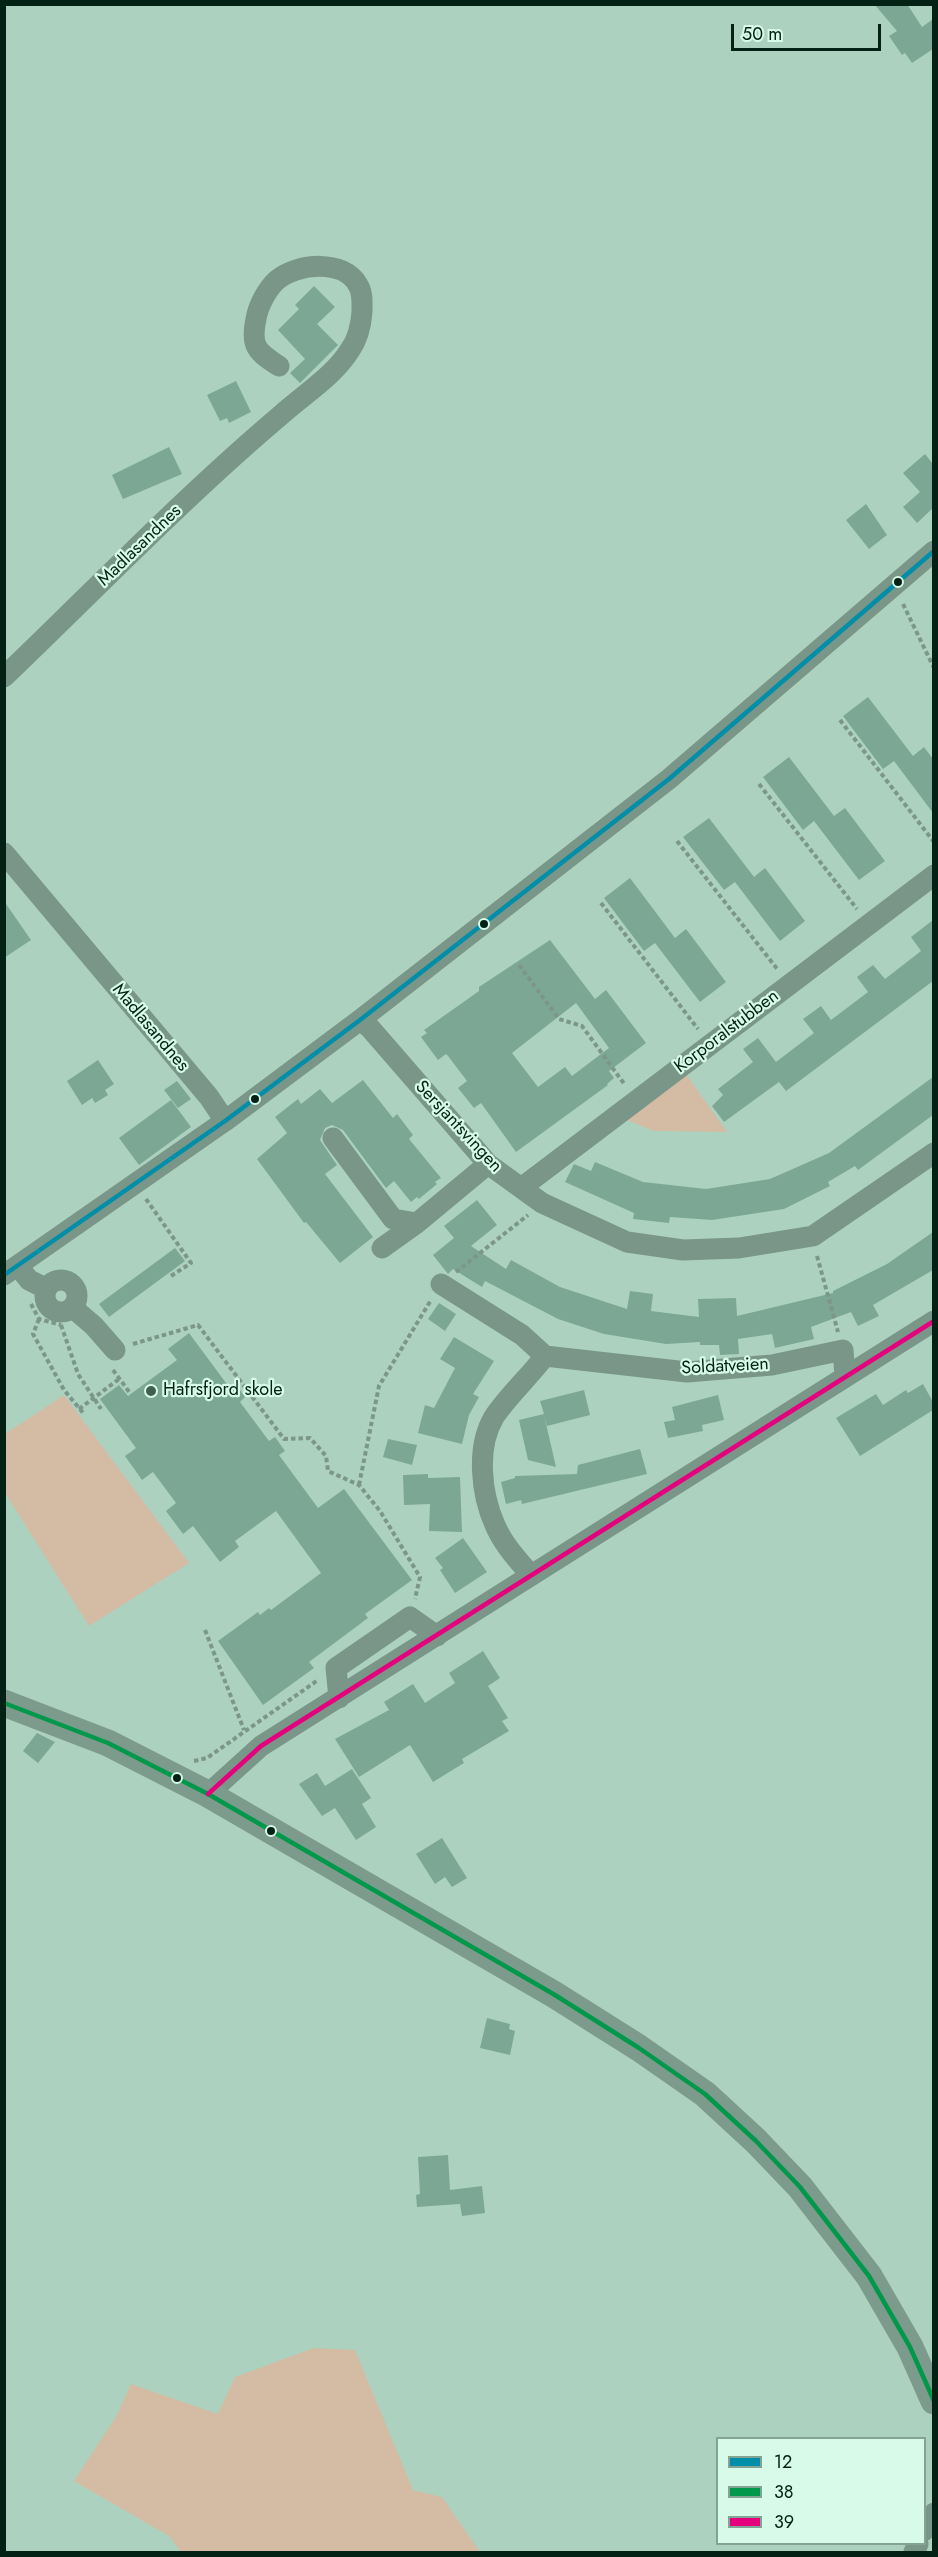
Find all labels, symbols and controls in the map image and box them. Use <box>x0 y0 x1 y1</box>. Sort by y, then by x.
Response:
scale bar <box>734 12 884 50</box>
text: 50 m <box>742 21 782 47</box>
street label: Madlasandnes <box>94 501 186 591</box>
unlabelled marker <box>892 576 904 588</box>
unlabelled marker <box>478 918 490 930</box>
street label: Madlasandnes <box>107 980 193 1076</box>
street label: Korporalstubben <box>671 986 783 1078</box>
street label: Sersjantsvingen <box>410 1077 506 1177</box>
unlabelled marker <box>249 1093 261 1105</box>
street label: Soldatveien <box>681 1354 769 1380</box>
place label: Hafrsfjord skole <box>163 1380 283 1402</box>
marker: Hafrsfjord skole <box>144 1384 158 1398</box>
unlabelled marker <box>171 1772 183 1784</box>
unlabelled marker <box>265 1825 277 1837</box>
legend <box>716 2437 926 2545</box>
text: 12 <box>774 2449 792 2475</box>
text: 38 <box>774 2479 794 2505</box>
text: 39 <box>774 2509 794 2535</box>

